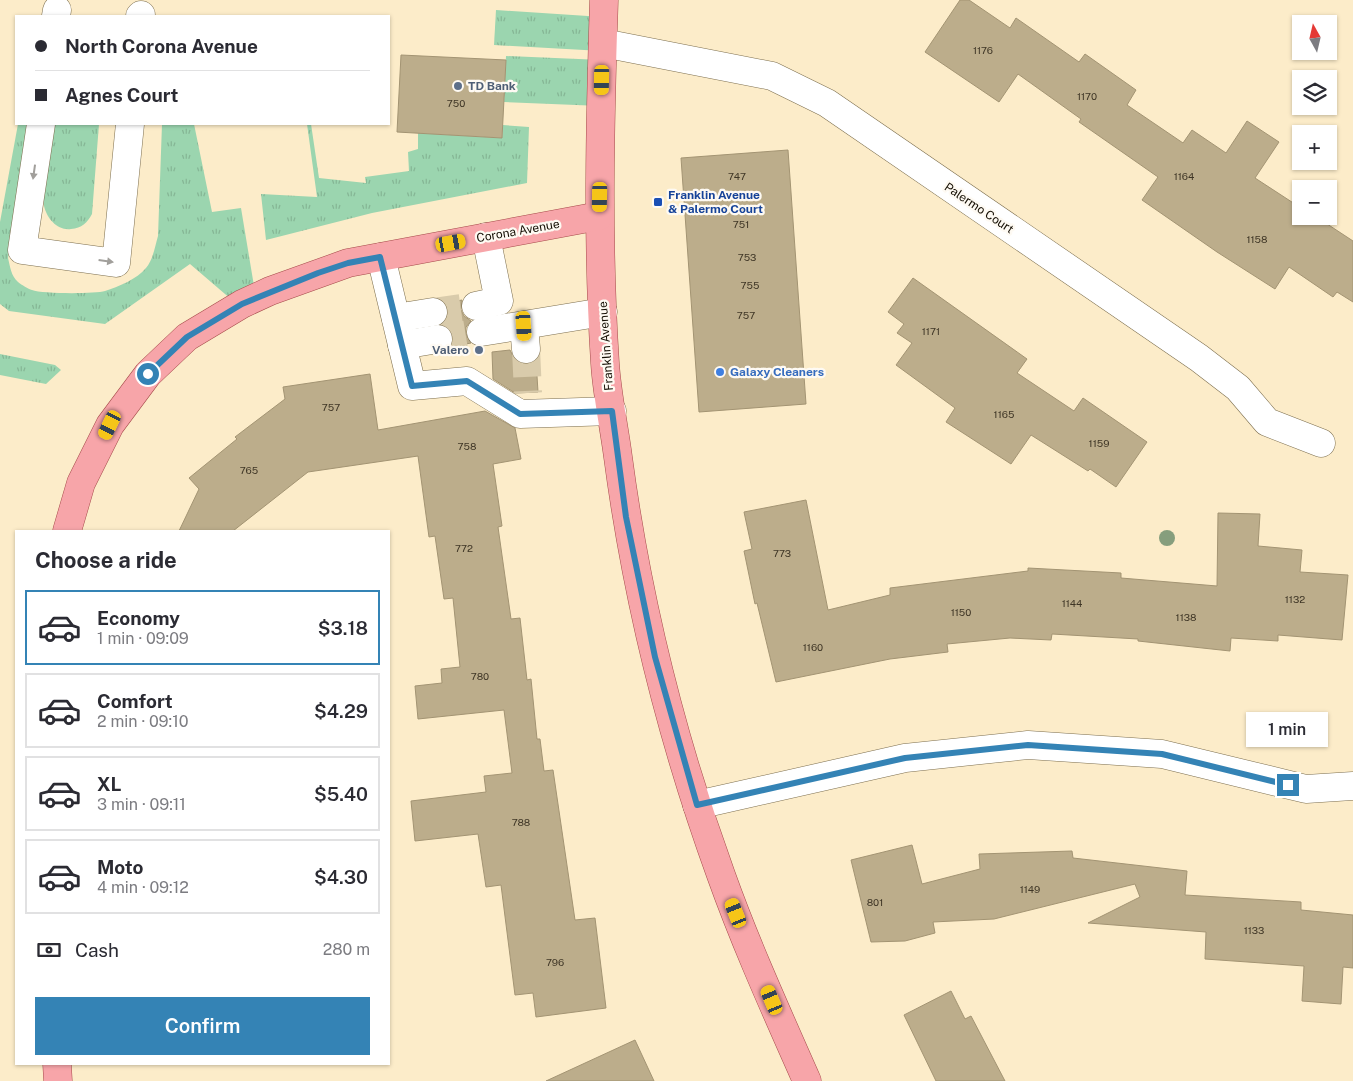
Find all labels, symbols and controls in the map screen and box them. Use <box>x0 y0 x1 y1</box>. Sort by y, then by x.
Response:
north arrow <box>1292 15 1338 60</box>
map controls <box>1292 15 1337 225</box>
text: North Corona Avenue <box>65 35 258 57</box>
house number: 1176 <box>973 44 993 56</box>
car <box>594 65 609 95</box>
button: layers <box>1292 70 1337 115</box>
place label: TD Bank <box>468 79 516 93</box>
marker: TD Bank <box>452 80 464 92</box>
text: Agnes Court <box>65 84 178 106</box>
house number: 1170 <box>1077 90 1097 102</box>
house number: 750 <box>447 97 465 109</box>
button: + <box>1292 125 1337 170</box>
one-way arrow <box>30 164 38 180</box>
house number: 747 <box>728 170 746 182</box>
house number: 1164 <box>1174 170 1194 182</box>
street label: Palermo Court <box>942 180 1016 236</box>
button: − <box>1292 180 1337 225</box>
car <box>592 182 607 212</box>
place label: Franklin Avenue & Palermo Court <box>668 188 763 216</box>
marker: Franklin Avenue & Palermo Court <box>652 196 664 208</box>
street label: Corona Avenue <box>475 217 561 245</box>
house number: 751 <box>733 218 749 230</box>
car <box>434 233 467 253</box>
house number: 1158 <box>1246 233 1268 245</box>
house number: 753 <box>738 251 756 263</box>
one-way arrow <box>98 257 114 265</box>
house number: 755 <box>741 279 759 291</box>
street label: Franklin Avenue <box>596 301 616 391</box>
house number: 757 <box>737 309 755 321</box>
car <box>515 311 532 341</box>
house number: 1171 <box>922 325 940 337</box>
place label: Valero <box>432 343 469 357</box>
marker: Valero <box>473 344 485 356</box>
route start <box>137 363 159 385</box>
place label: Galaxy Cleaners <box>730 365 824 379</box>
marker: Galaxy Cleaners <box>714 366 726 378</box>
house number: 757 <box>322 401 340 413</box>
car <box>96 408 123 442</box>
house number: 1165 <box>994 408 1014 420</box>
house number: 1159 <box>1089 437 1109 449</box>
house number: 758 <box>458 440 476 452</box>
house number: 765 <box>240 464 258 476</box>
house number: 772 <box>455 542 473 554</box>
text: Choose a ride <box>35 547 177 573</box>
house number: 773 <box>773 547 791 559</box>
house number: 1132 <box>1285 593 1305 605</box>
house number: 1144 <box>1062 597 1082 609</box>
icon: car <box>37 605 82 650</box>
house number: 1150 <box>951 606 971 618</box>
text: Economy <box>97 607 180 629</box>
house number: 1138 <box>1176 611 1196 623</box>
text: $3.18 <box>318 617 368 639</box>
text: 1 min · 09:09 <box>97 629 189 648</box>
house number: 1160 <box>803 641 823 653</box>
house number: 780 <box>471 670 489 682</box>
icon: car <box>37 688 82 733</box>
text: Comfort <box>97 690 173 712</box>
text: $4.29 <box>314 700 368 722</box>
text: 2 min · 09:10 <box>97 712 189 731</box>
callout: 1 min <box>1247 712 1329 748</box>
text: 1 min <box>1268 720 1306 739</box>
icon: car <box>37 771 82 816</box>
text: XL <box>97 773 122 795</box>
route end <box>1277 774 1299 796</box>
text: $5.40 <box>314 783 368 805</box>
text: 3 min · 09:11 <box>97 795 186 814</box>
house number: 788 <box>512 816 530 828</box>
icon: car <box>37 854 82 899</box>
text: Moto <box>97 856 143 878</box>
text: $4.30 <box>314 866 368 888</box>
text: 4 min · 09:12 <box>97 878 189 897</box>
house number: 1149 <box>1020 883 1040 895</box>
car <box>723 896 748 930</box>
house number: 801 <box>867 896 883 908</box>
house number: 1133 <box>1244 924 1264 936</box>
icon: cash <box>35 936 63 964</box>
text: Cash <box>75 939 119 961</box>
text: 280 m <box>323 940 370 959</box>
house number: 796 <box>546 956 564 968</box>
car <box>759 983 784 1017</box>
button: Confirm <box>35 997 370 1055</box>

